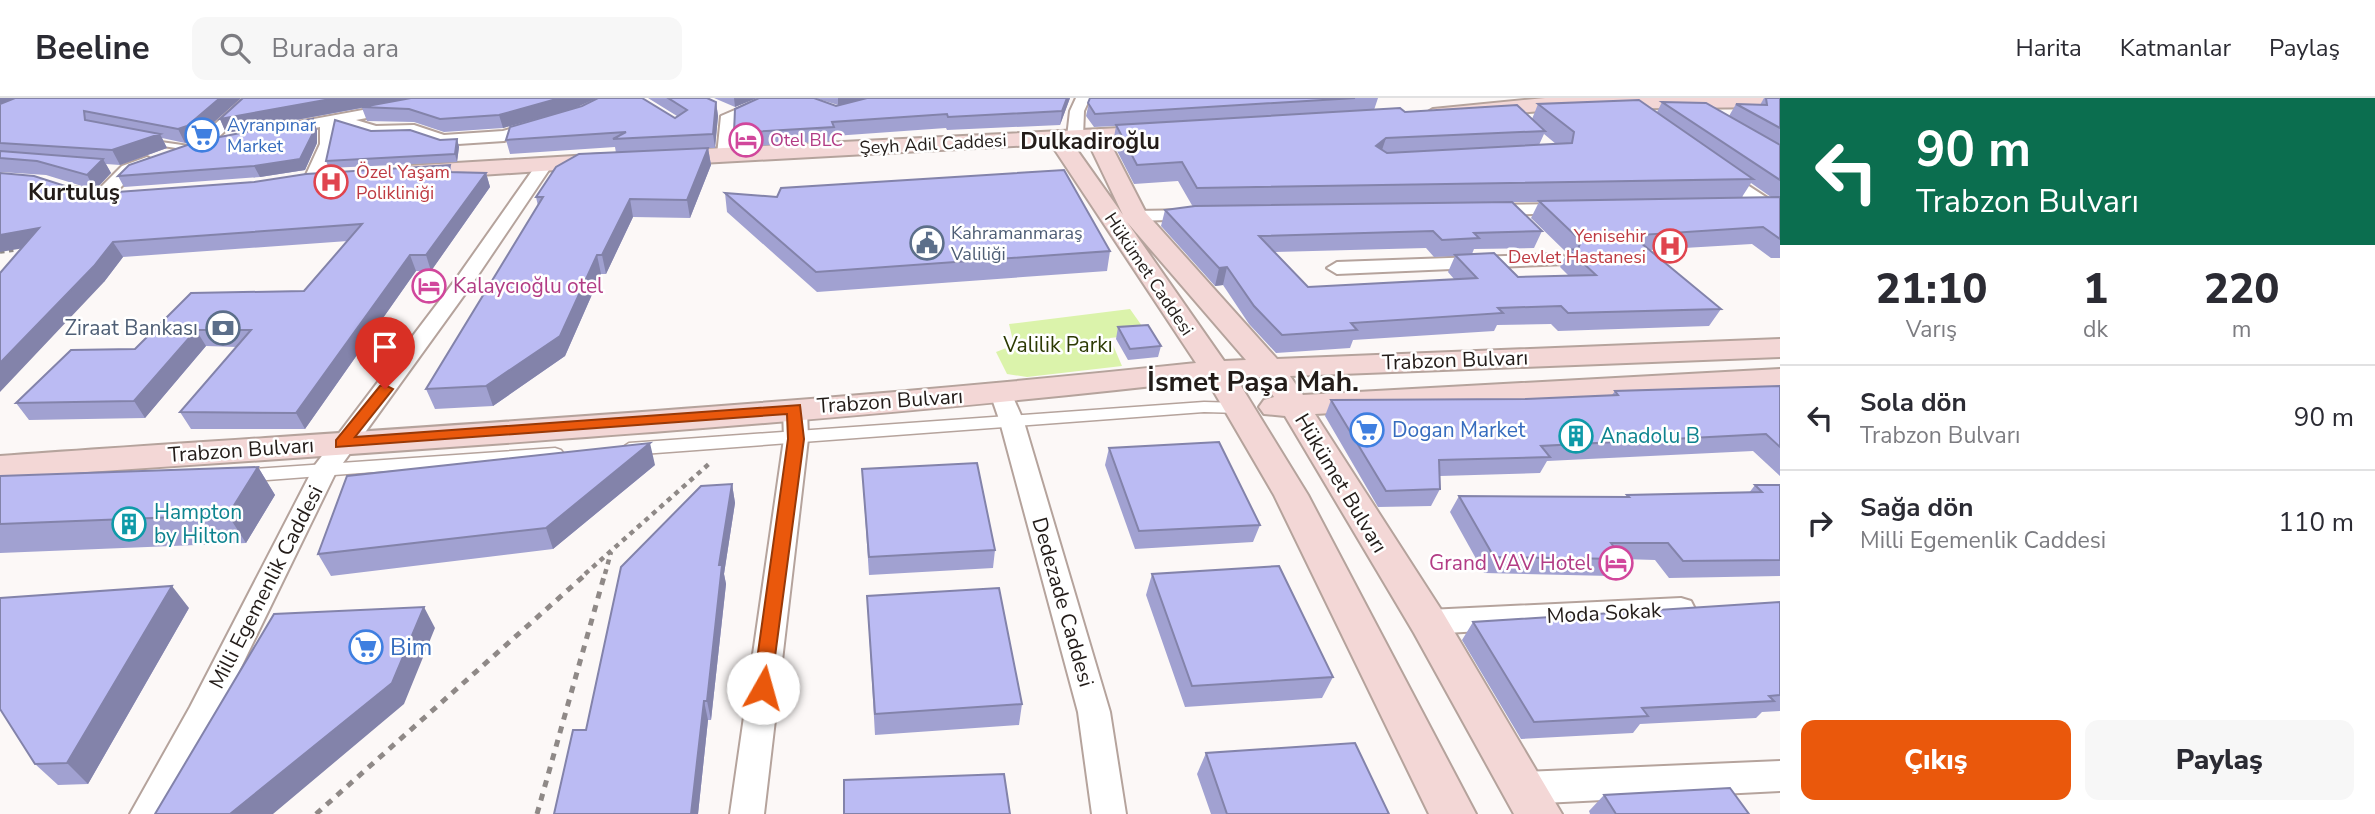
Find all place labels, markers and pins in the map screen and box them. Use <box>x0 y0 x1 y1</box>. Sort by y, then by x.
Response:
place label: Ayranpınar Market <box>227 113 316 158</box>
supermarket icon: Ayranpınar Market <box>183 116 221 154</box>
hotel icon: Otel BLC <box>727 121 765 159</box>
place label: Otel BLC <box>770 128 843 152</box>
place label: Özel Yaşam Polikliniği <box>356 160 450 205</box>
hospital icon: Özel Yaşam Polikliniği <box>312 163 350 201</box>
place label: Kahramanmaraş Valiliği <box>950 221 1083 266</box>
public building icon: Kahramanmaraş Valiliği <box>908 224 946 262</box>
place label: Yenisehir Devlet Hastanesi <box>1508 224 1647 269</box>
hospital icon: Yenisehir Devlet Hastanesi <box>1651 227 1689 265</box>
hotel icon: Kalaycıoğlu otel <box>410 267 448 305</box>
place label: Kalaycıoğlu otel <box>453 272 604 300</box>
bank icon: Ziraat Bankası <box>204 309 242 347</box>
place label: Ziraat Bankası <box>65 314 198 342</box>
pin <box>355 317 415 389</box>
supermarket icon: Dogan Market <box>1348 411 1386 449</box>
place label: Dogan Market <box>1392 416 1526 444</box>
building icon: Anadolu B <box>1557 417 1595 455</box>
place label: Anadolu B <box>1600 422 1700 450</box>
place label: Hampton by Hilton <box>154 498 242 550</box>
building icon: Hampton by Hilton <box>110 505 148 543</box>
hotel icon: Grand VAV Hotel <box>1597 544 1635 582</box>
place label: Grand VAV Hotel <box>1429 549 1593 577</box>
supermarket icon: Bim <box>347 628 385 666</box>
place label: Bim <box>390 631 432 663</box>

